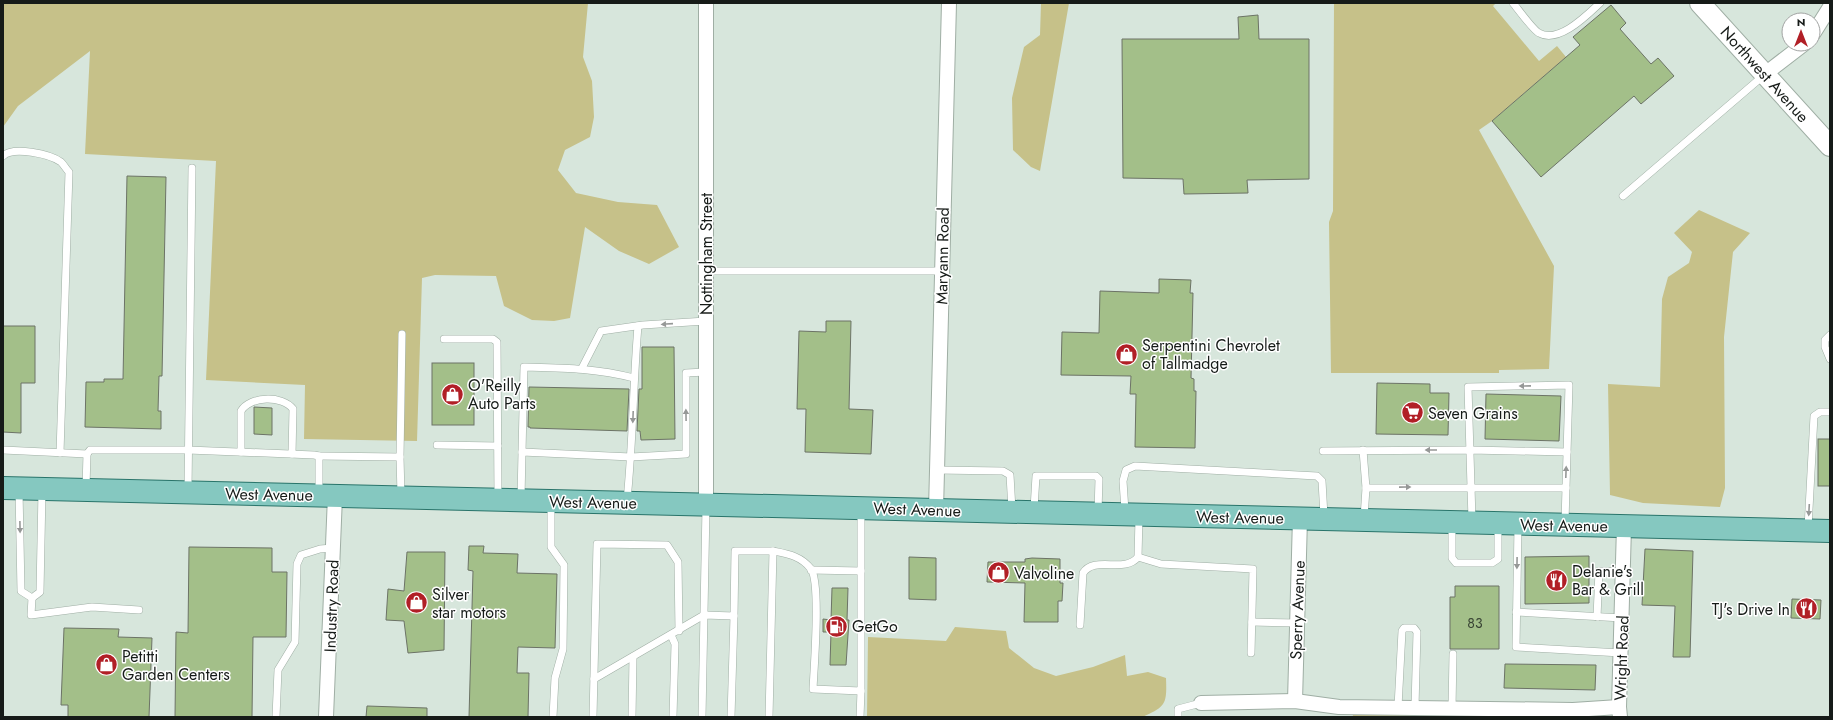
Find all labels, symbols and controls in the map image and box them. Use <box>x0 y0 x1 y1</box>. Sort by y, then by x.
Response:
north arrow <box>1781 12 1821 52</box>
street label: Northwest Avenue <box>1717 22 1813 126</box>
street label: Nottingham Street <box>695 193 718 315</box>
street label: Maryann Road <box>930 207 955 305</box>
one-way arrow <box>661 320 673 327</box>
place label: Serpentini Chevrolet of Tallmadge <box>1142 334 1280 375</box>
shop icon: Serpentini Chevrolet of Tallmadge <box>1113 341 1139 367</box>
place label: O'Reilly Auto Parts <box>468 374 536 415</box>
shop icon: O'Reilly Auto Parts <box>440 381 466 407</box>
one-way arrow <box>1518 383 1531 389</box>
supermarket icon: Seven Grains <box>1399 400 1425 426</box>
place label: Seven Grains <box>1428 402 1518 425</box>
one-way arrow <box>683 408 689 421</box>
one-way arrow <box>629 411 636 423</box>
one-way arrow <box>1424 447 1437 453</box>
one-way arrow <box>1563 466 1570 478</box>
street label: West Avenue <box>225 482 313 507</box>
one-way arrow <box>1399 484 1412 490</box>
street label: West Avenue <box>549 490 637 515</box>
street label: West Avenue <box>873 496 961 523</box>
one-way arrow <box>1805 504 1812 516</box>
street label: West Avenue <box>1196 505 1284 530</box>
street label: West Avenue <box>1520 513 1608 538</box>
one-way arrow <box>17 521 23 534</box>
one-way arrow <box>1514 557 1520 570</box>
street label: Industry Road <box>318 559 345 653</box>
shop icon: Valvoline <box>986 560 1012 586</box>
street label: Sperry Avenue <box>1284 560 1311 660</box>
place label: Delanie's Bar & Grill <box>1572 560 1644 601</box>
place label: Valvoline <box>1014 562 1074 585</box>
restaurant icon: Delanie's Bar & Grill <box>1544 567 1570 593</box>
place label: Silver star motors <box>432 583 506 624</box>
shop icon: Silver star motors <box>403 590 429 616</box>
restaurant icon: TJ's Drive In <box>1793 596 1819 622</box>
place label: TJ's Drive In <box>1712 598 1790 621</box>
fuel station icon: GetGo <box>823 613 849 639</box>
house number: 83 <box>1467 613 1483 633</box>
place label: GetGo <box>852 615 898 638</box>
street label: Wright Road <box>1609 615 1634 701</box>
place label: Petitti Garden Centers <box>122 645 230 686</box>
shop icon: Petitti Garden Centers <box>94 652 120 678</box>

